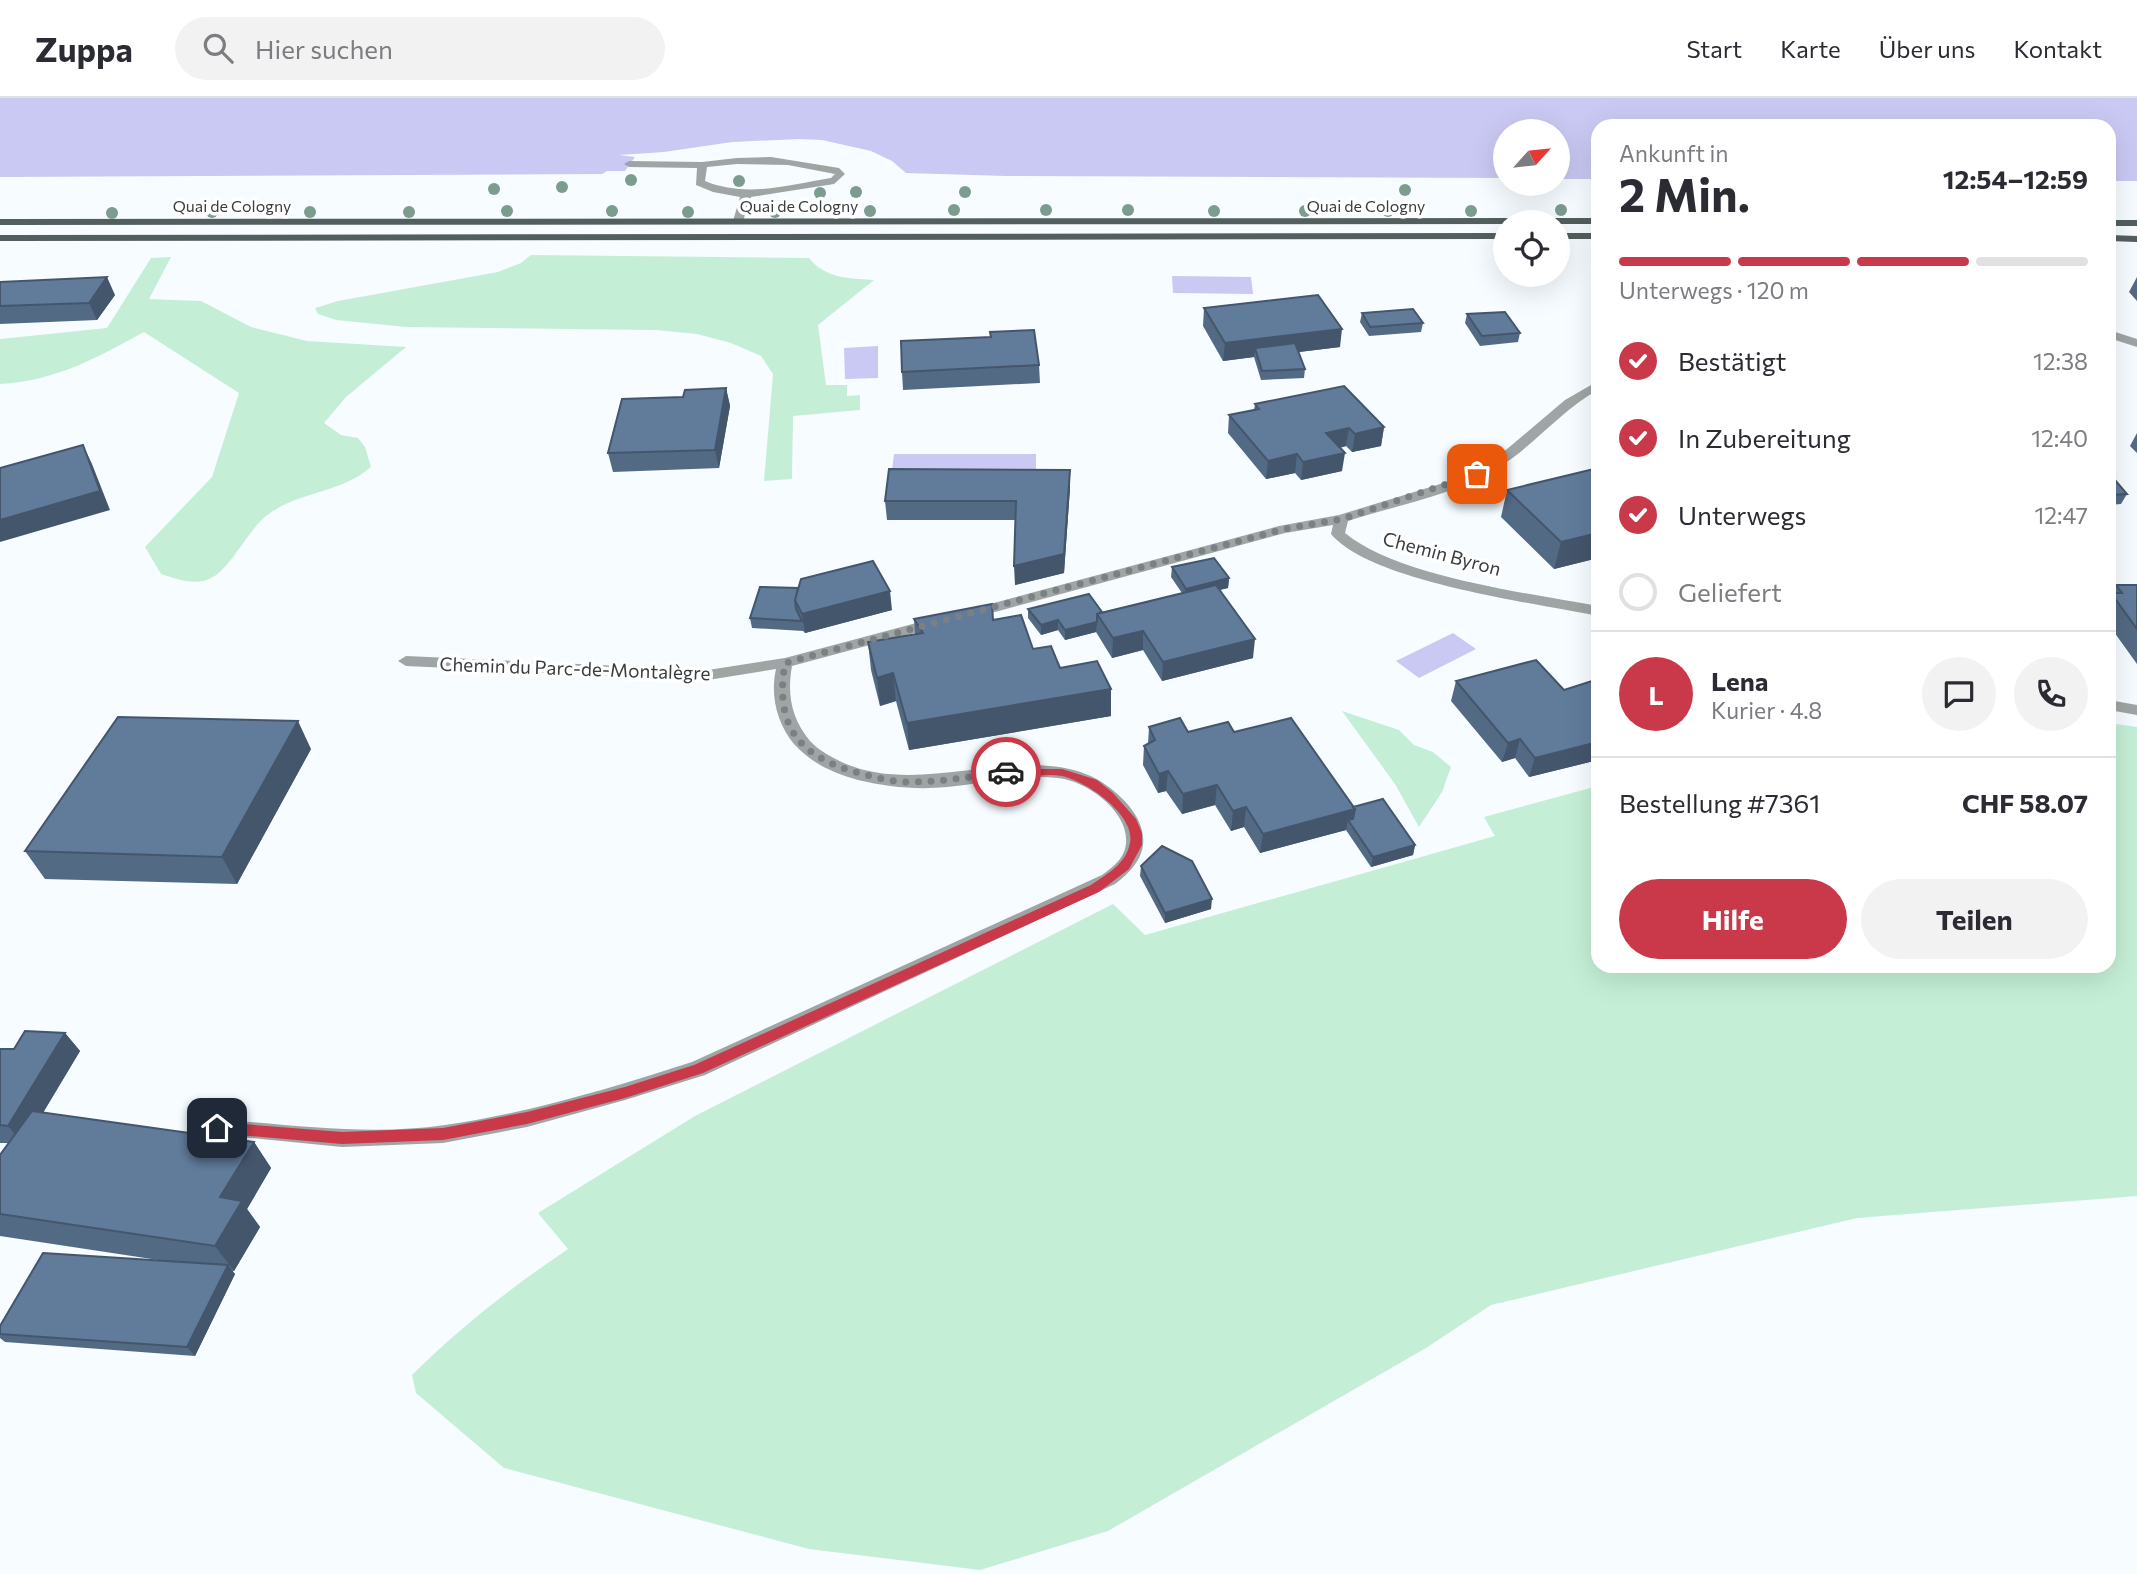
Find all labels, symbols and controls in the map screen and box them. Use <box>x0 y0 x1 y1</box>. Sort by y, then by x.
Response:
search box <box>175 17 665 80</box>
text: Zuppa <box>35 28 133 69</box>
icon: search <box>199 29 237 67</box>
text: Hier suchen <box>255 33 393 64</box>
text: Start <box>1687 34 1742 63</box>
text: Karte <box>1780 34 1841 63</box>
text: Über uns <box>1879 34 1975 63</box>
text: Kontakt <box>2013 34 2102 63</box>
north arrow <box>1493 119 1570 196</box>
map controls <box>1493 119 1570 287</box>
text: Ankunft in <box>1619 139 1729 167</box>
text: 12:54–12:59 <box>1943 163 2088 194</box>
text: 2 Min. <box>1619 165 1750 221</box>
street label: Quai de Cologny <box>173 196 291 215</box>
street label: Quai de Cologny <box>740 196 858 215</box>
street label: Quai de Cologny <box>1307 196 1425 215</box>
button: locate <box>1493 210 1570 287</box>
text: Unterwegs · 120 m <box>1619 276 1809 304</box>
icon: check <box>1619 342 1657 380</box>
text: Bestätigt <box>1678 345 1787 376</box>
text: 12:38 <box>2033 347 2088 375</box>
icon: check <box>1619 419 1657 457</box>
text: In Zubereitung <box>1678 422 1851 453</box>
text: 12:40 <box>2031 424 2088 452</box>
pin <box>1447 444 1507 504</box>
icon: bag <box>1458 455 1496 493</box>
icon: check <box>1619 496 1657 534</box>
text: Unterwegs <box>1678 499 1806 530</box>
text: 12:47 <box>2035 501 2088 529</box>
street label: Chemin Byron <box>1380 526 1504 580</box>
text: Geliefert <box>1678 576 1782 607</box>
street label: Chemin du Parc-de-Montalègre <box>439 652 711 684</box>
button: chat <box>1922 657 1996 731</box>
button: phone <box>2014 657 2088 731</box>
text: Lena <box>1711 665 1769 696</box>
text: L <box>1648 679 1664 710</box>
text: Kurier · 4.8 <box>1711 696 1822 724</box>
courier <box>971 737 1041 807</box>
icon: car <box>987 753 1025 791</box>
text: Bestellung #7361 <box>1619 787 1820 818</box>
text: CHF 58.07 <box>1962 787 2088 818</box>
button: Hilfe <box>1619 879 1847 959</box>
button: Teilen <box>1861 879 2088 959</box>
pin <box>187 1098 247 1158</box>
icon: home <box>198 1109 236 1147</box>

